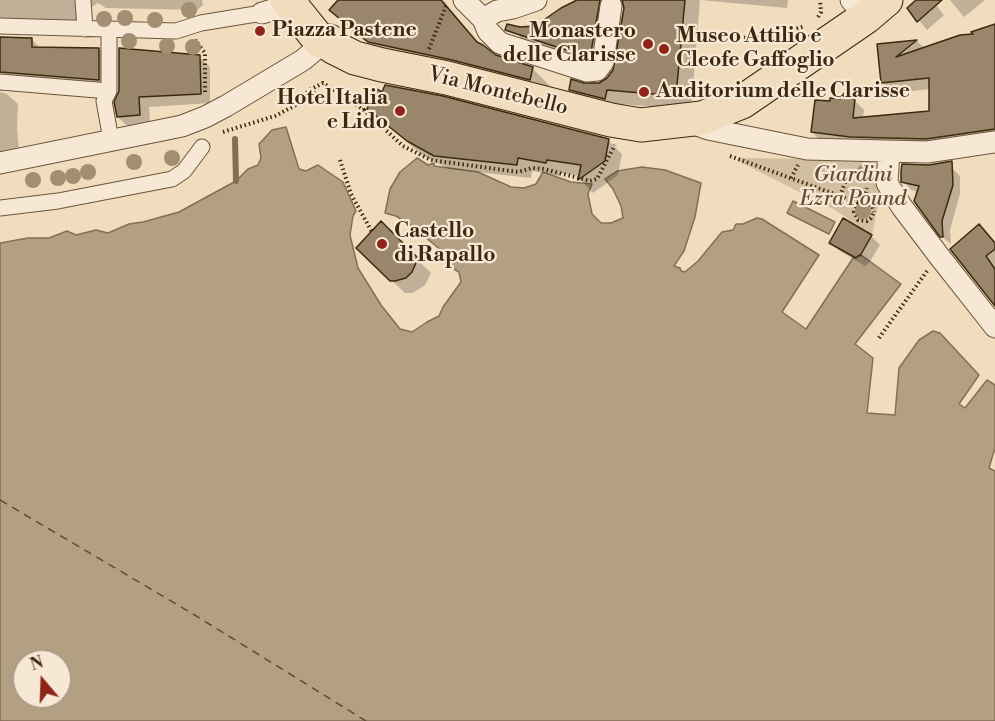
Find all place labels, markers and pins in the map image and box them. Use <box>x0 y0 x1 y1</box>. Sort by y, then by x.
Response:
place label: Piazza Pastene <box>272 18 417 44</box>
place label: Monastero delle Clarisse <box>503 19 636 69</box>
marker: Piazza Pastene <box>253 24 267 38</box>
place label: Museo Attilio e Cleofe Gaffoglio <box>676 24 835 74</box>
marker: Monastero delle Clarisse <box>641 37 655 51</box>
marker: Museo Attilio e Cleofe Gaffoglio <box>657 42 671 56</box>
place label: Auditorium delle Clarisse <box>656 79 910 105</box>
marker: Auditorium delle Clarisse <box>637 85 651 99</box>
place label: Hotel Italia e Lido <box>277 86 388 136</box>
marker: Hotel Italia e Lido <box>393 104 407 118</box>
place label: Castello di Rapallo <box>394 219 496 269</box>
marker: Castello di Rapallo <box>375 237 389 251</box>

